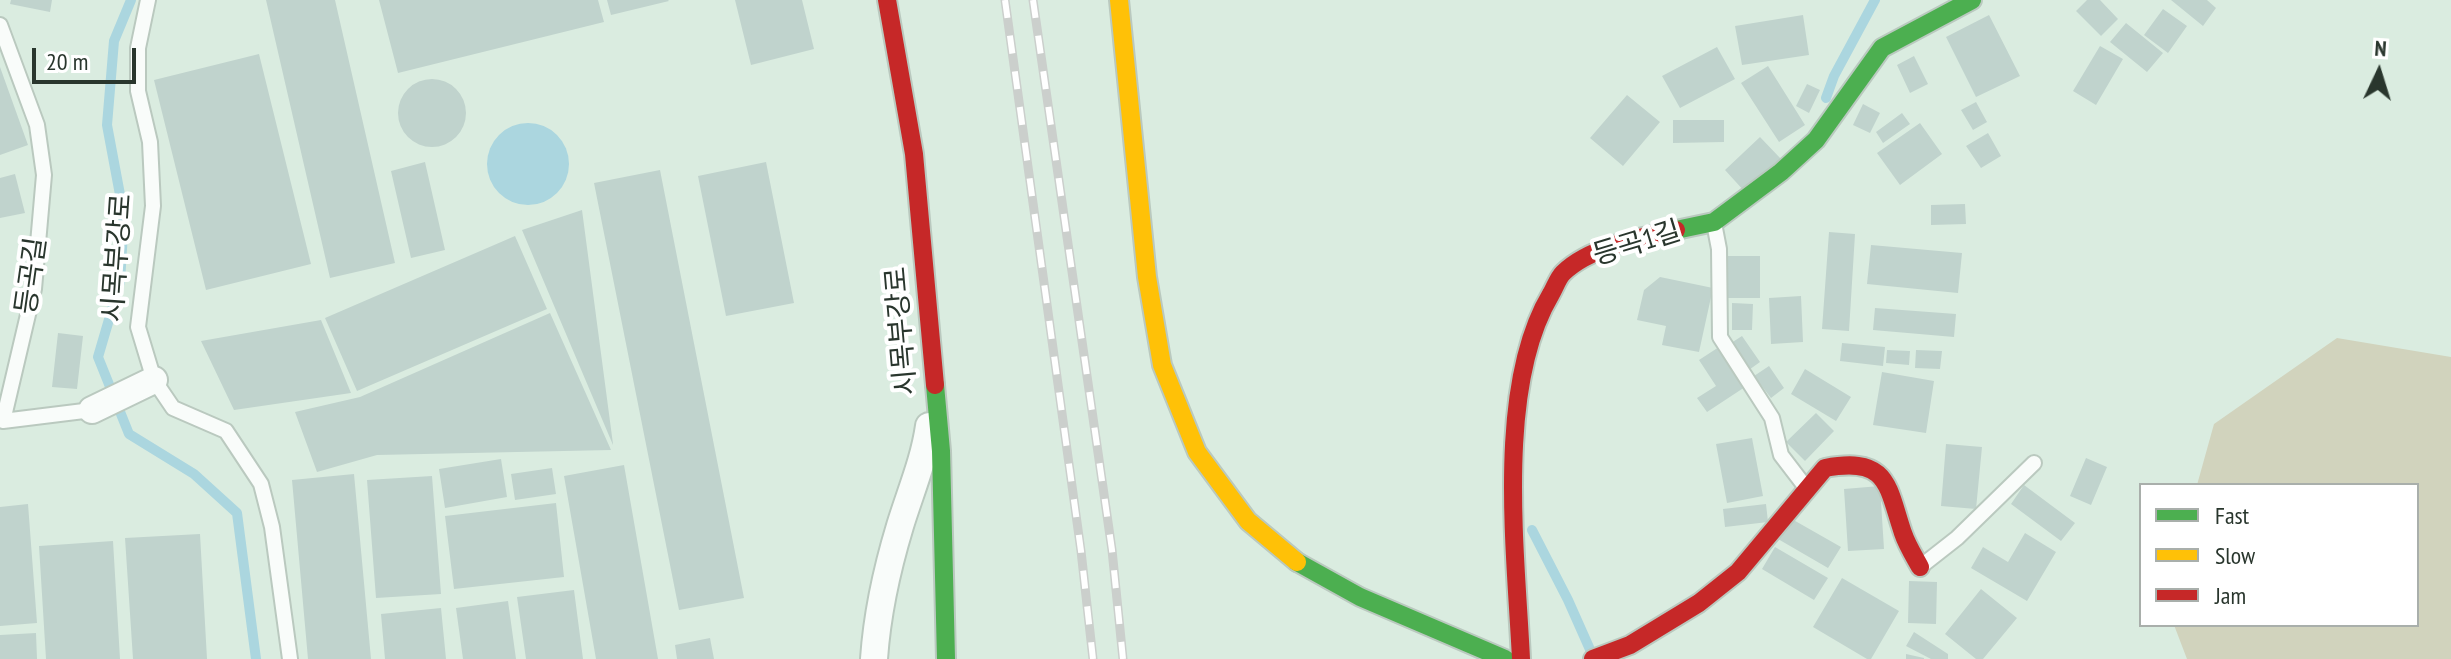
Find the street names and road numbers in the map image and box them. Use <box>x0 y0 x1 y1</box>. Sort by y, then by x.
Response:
street label: 시목부강로 <box>97 193 139 323</box>
street label: 등곡1길 <box>1589 215 1685 273</box>
street label: 등곡길 <box>10 235 54 317</box>
street label: 시목부강로 <box>880 265 924 397</box>

